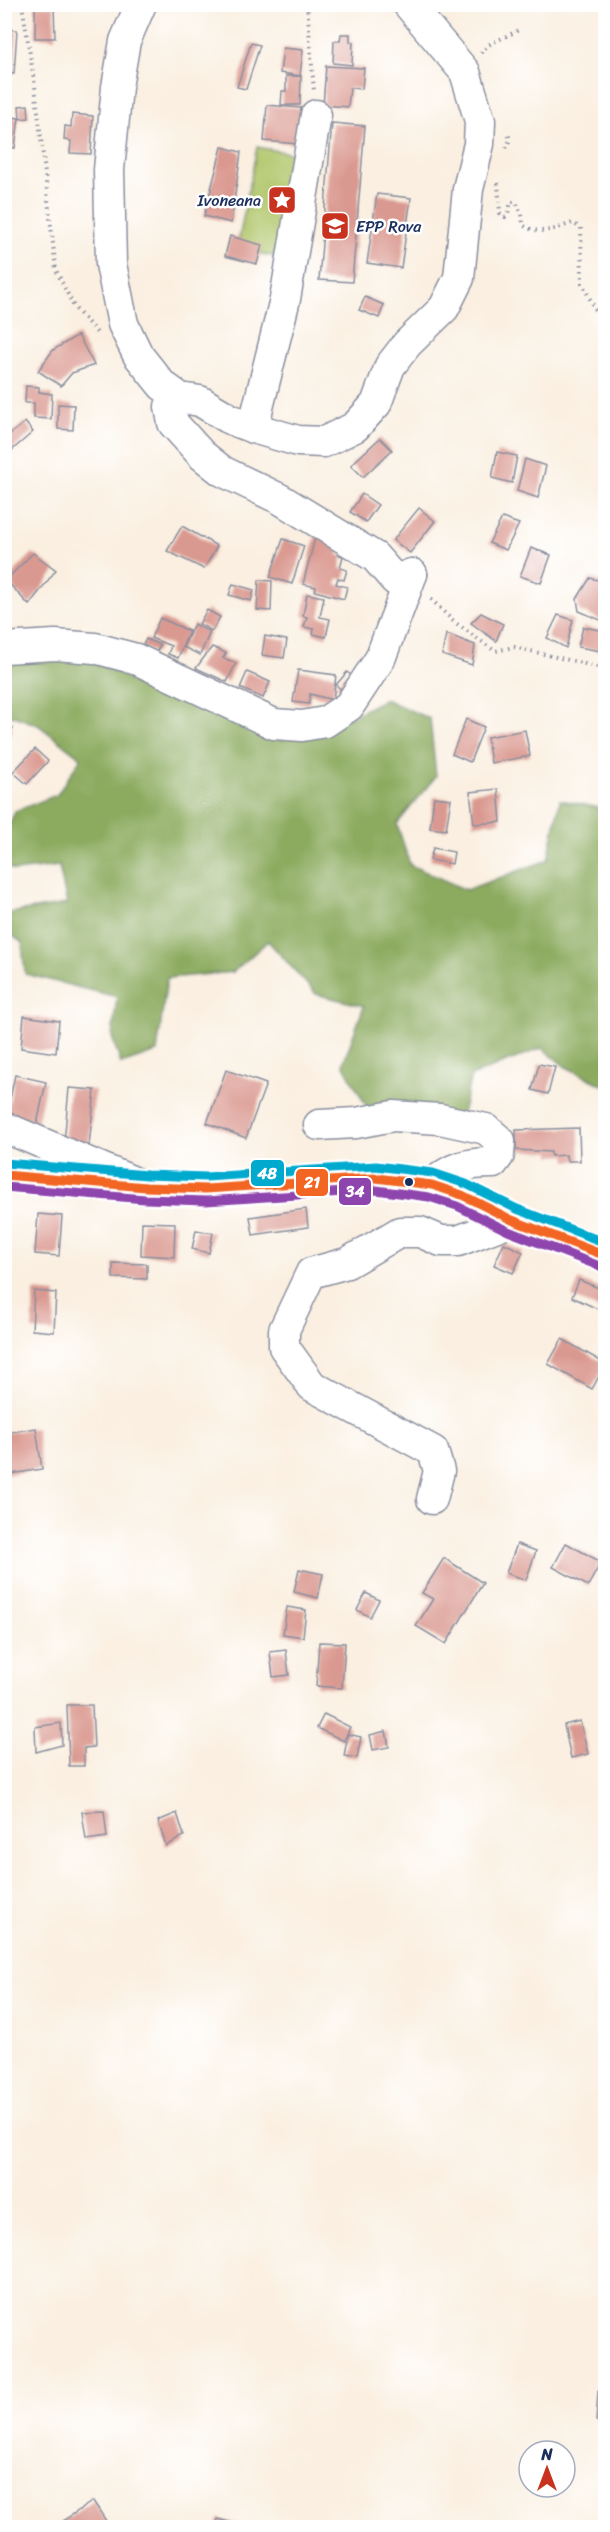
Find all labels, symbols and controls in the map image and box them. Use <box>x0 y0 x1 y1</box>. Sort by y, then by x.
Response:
place icon: Ivoneana <box>266 184 298 216</box>
place label: Ivoneana <box>196 186 261 215</box>
school or university icon: EPP Rova <box>319 210 351 242</box>
place label: EPP Rova <box>356 212 422 241</box>
line badge: 48 <box>250 1159 285 1187</box>
text: 48 <box>256 1159 277 1188</box>
line badge: 21 <box>295 1168 329 1197</box>
text: 21 <box>303 1168 320 1197</box>
unlabelled marker <box>403 1176 415 1188</box>
line badge: 34 <box>338 1177 372 1206</box>
text: 34 <box>345 1177 364 1206</box>
north arrow <box>517 2439 577 2499</box>
text: N <box>540 2440 553 2469</box>

